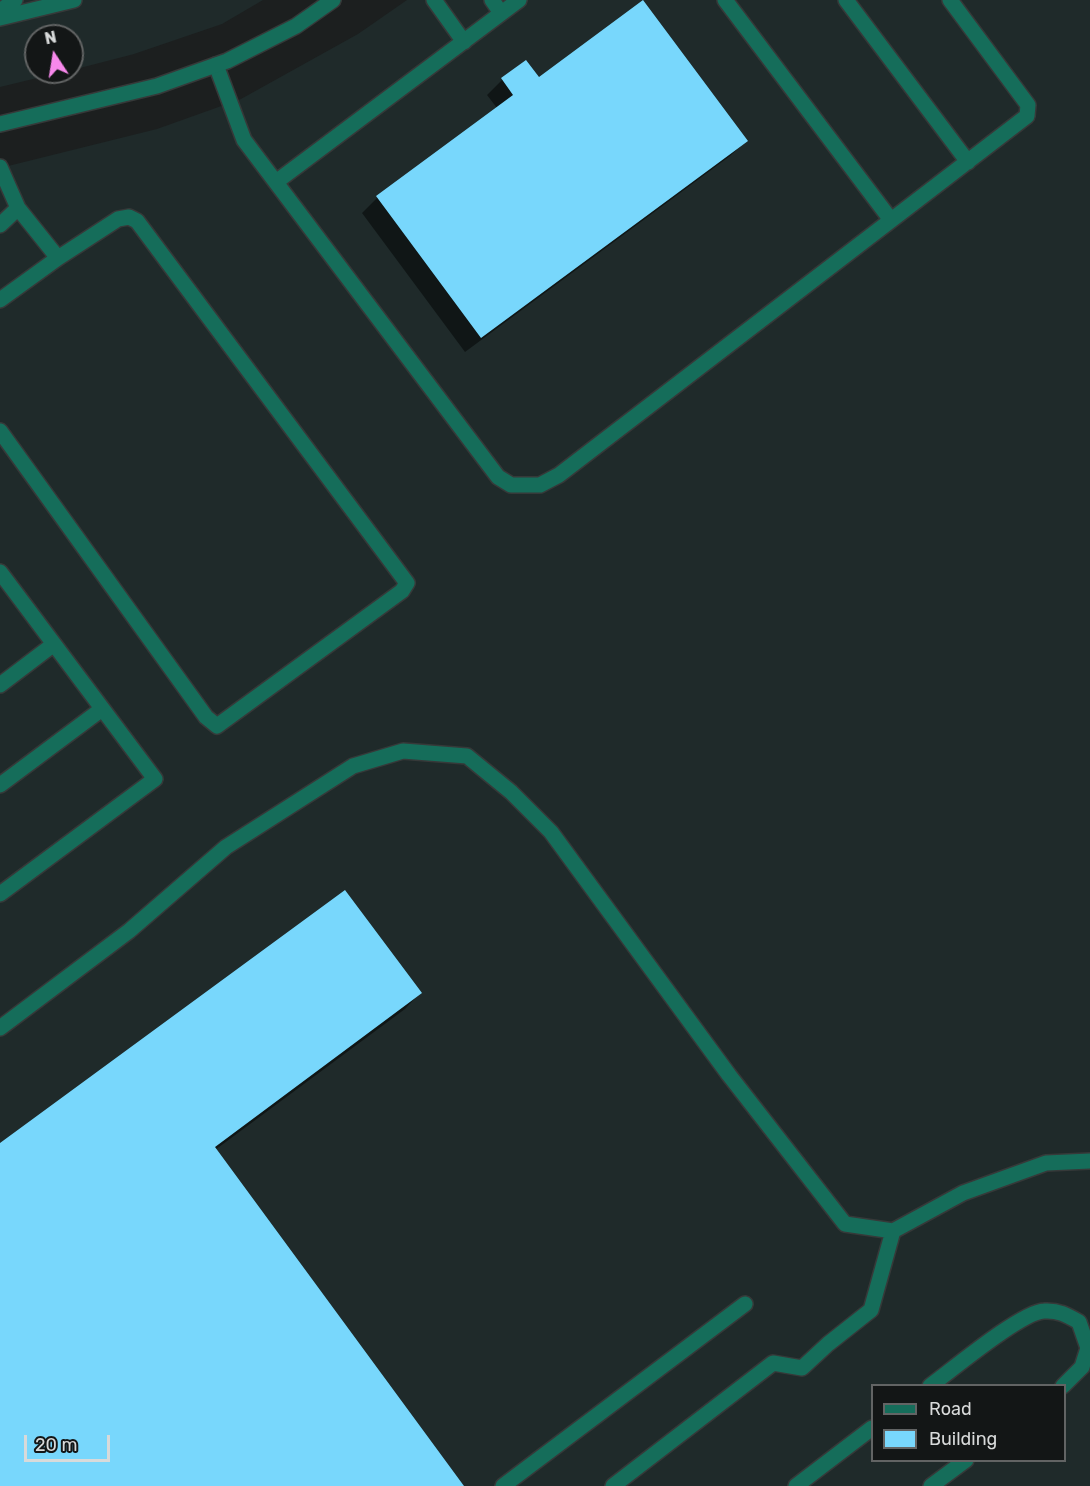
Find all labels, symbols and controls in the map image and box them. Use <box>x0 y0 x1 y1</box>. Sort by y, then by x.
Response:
north arrow <box>24 24 84 84</box>
text: N <box>43 27 58 48</box>
legend <box>871 1384 1066 1462</box>
text: Road <box>929 1398 972 1420</box>
scale bar <box>27 1423 112 1461</box>
text: Building <box>929 1428 997 1450</box>
text: 20 m <box>35 1434 77 1456</box>

